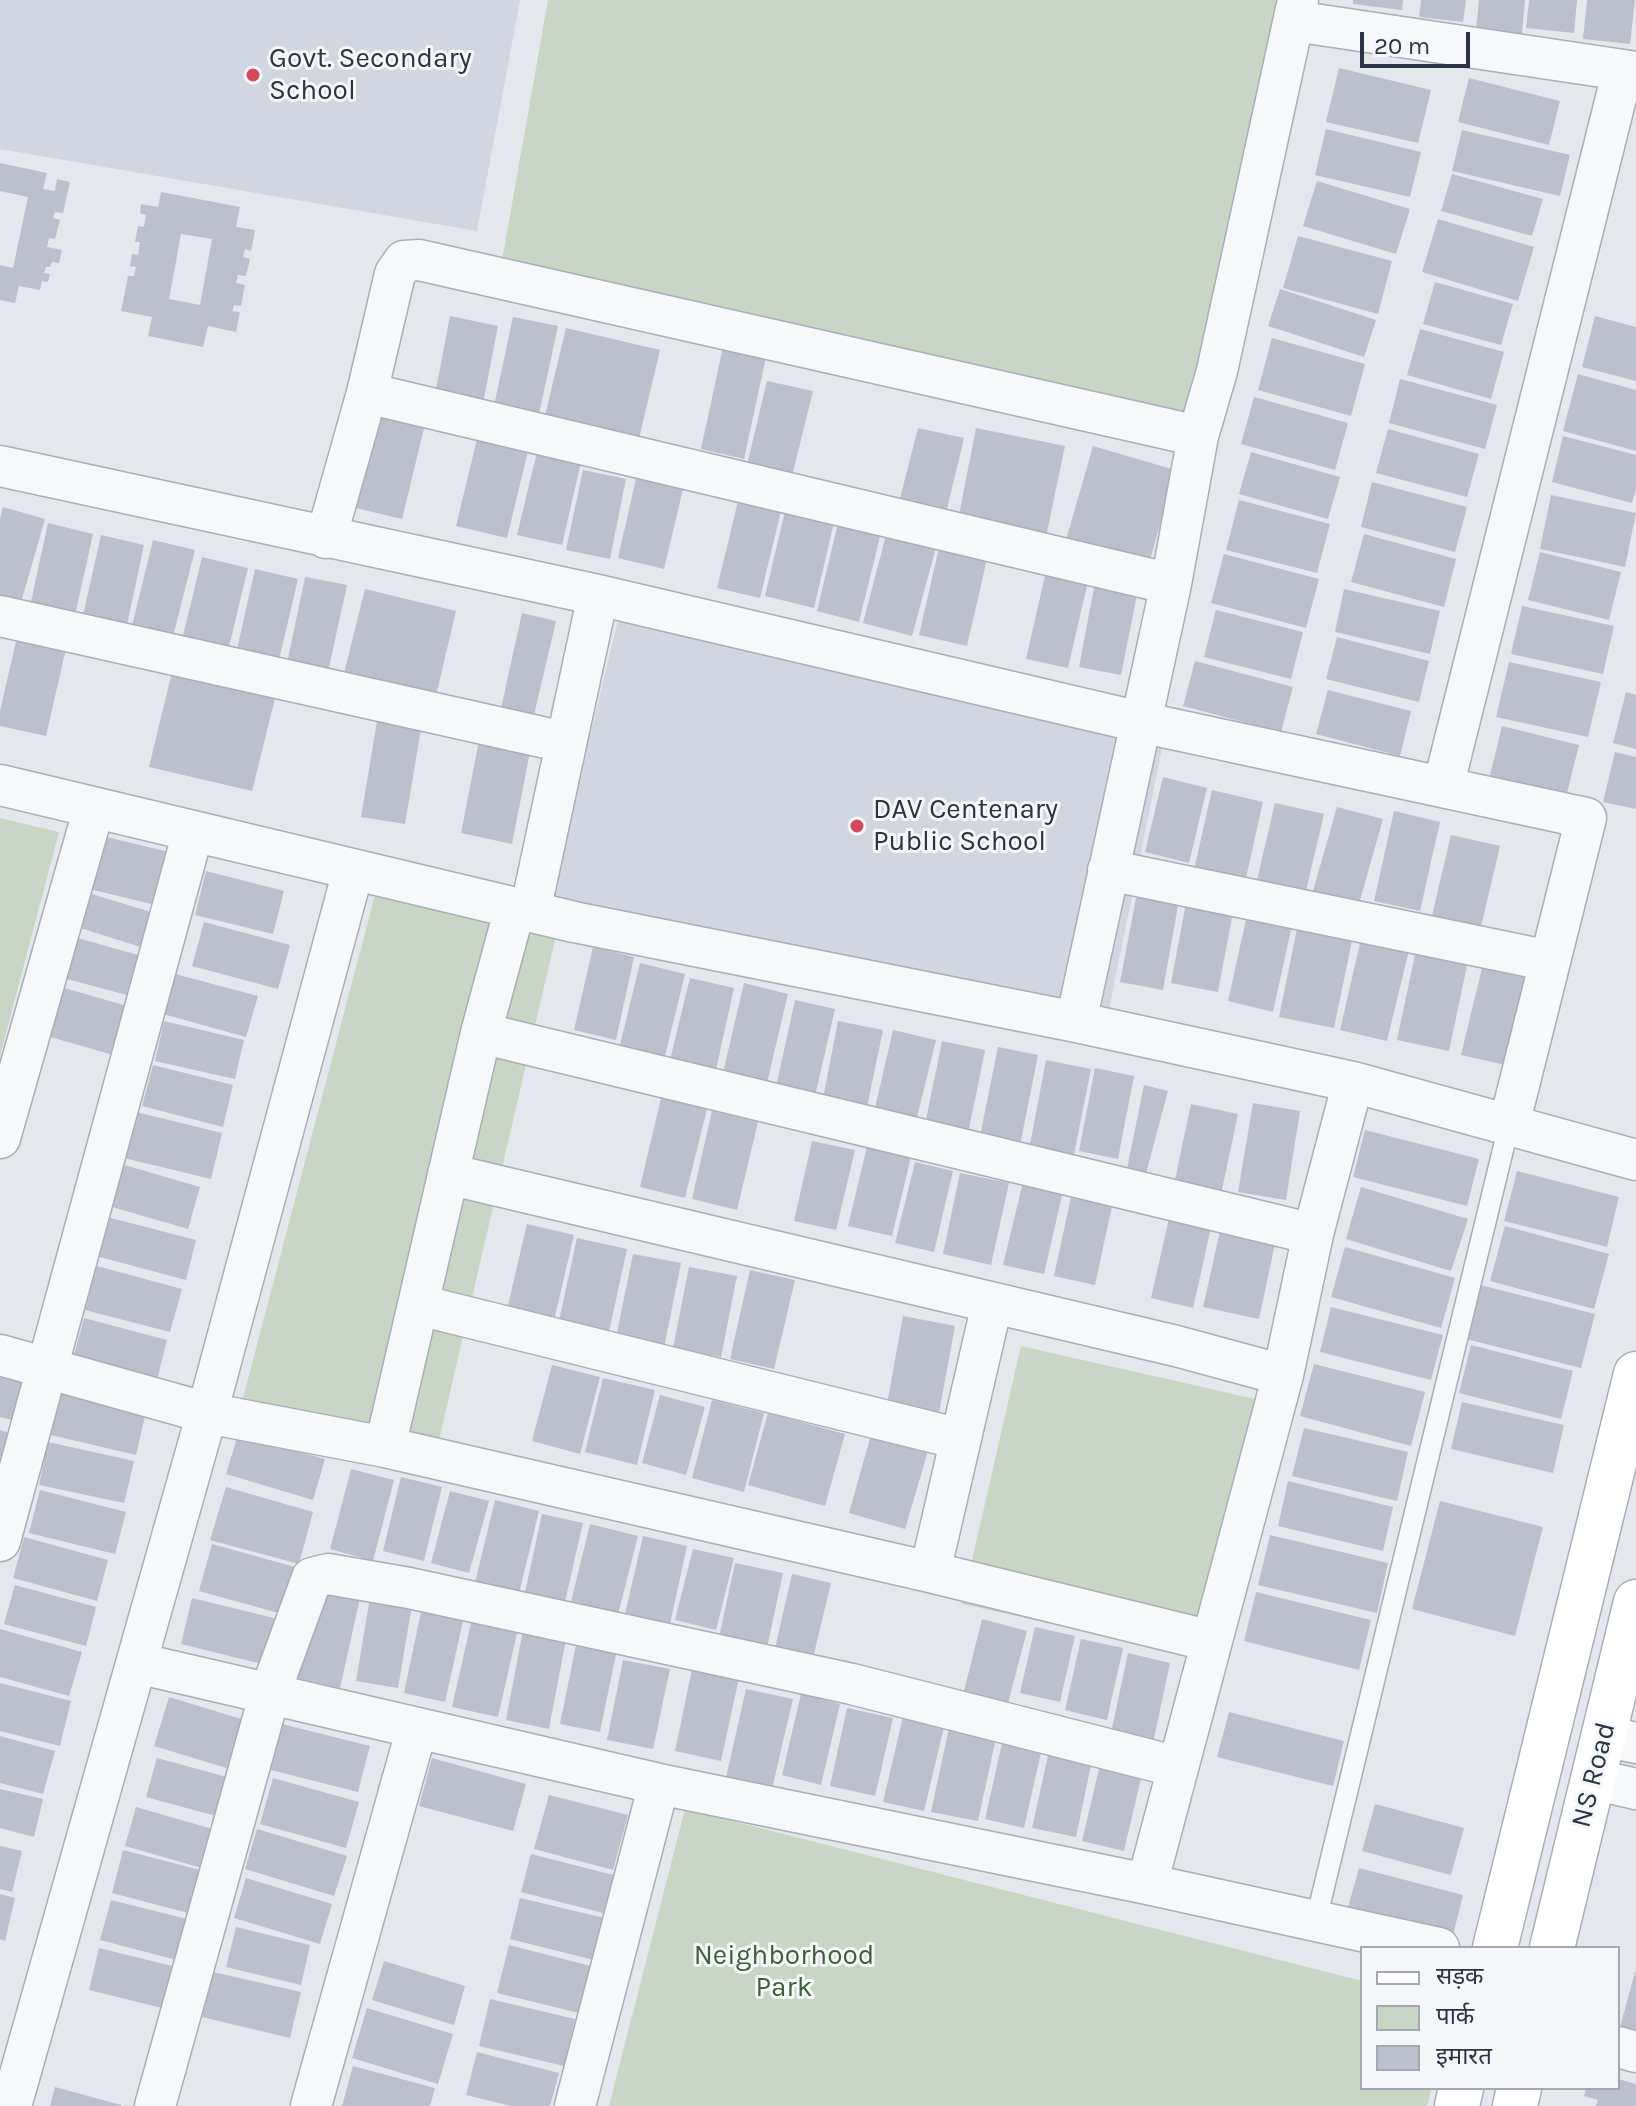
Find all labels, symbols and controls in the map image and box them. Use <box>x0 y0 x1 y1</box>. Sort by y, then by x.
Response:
scale bar <box>1364 16 1474 66</box>
text: 20 m <box>1374 32 1430 60</box>
place label: Govt. Secondary School <box>269 42 472 108</box>
marker: Govt. Secondary School <box>244 66 262 84</box>
place label: DAV Centenary Public School <box>873 793 1058 859</box>
marker: DAV Centenary Public School <box>848 817 866 835</box>
street label: NS Road <box>1565 1719 1623 1831</box>
park label: Neighborhood Park <box>694 1939 874 2005</box>
legend <box>1360 1946 1620 2090</box>
text: सड़क <box>1436 1962 1484 1990</box>
text: पार्क <box>1436 2002 1474 2030</box>
text: इमारत <box>1436 2042 1492 2070</box>

